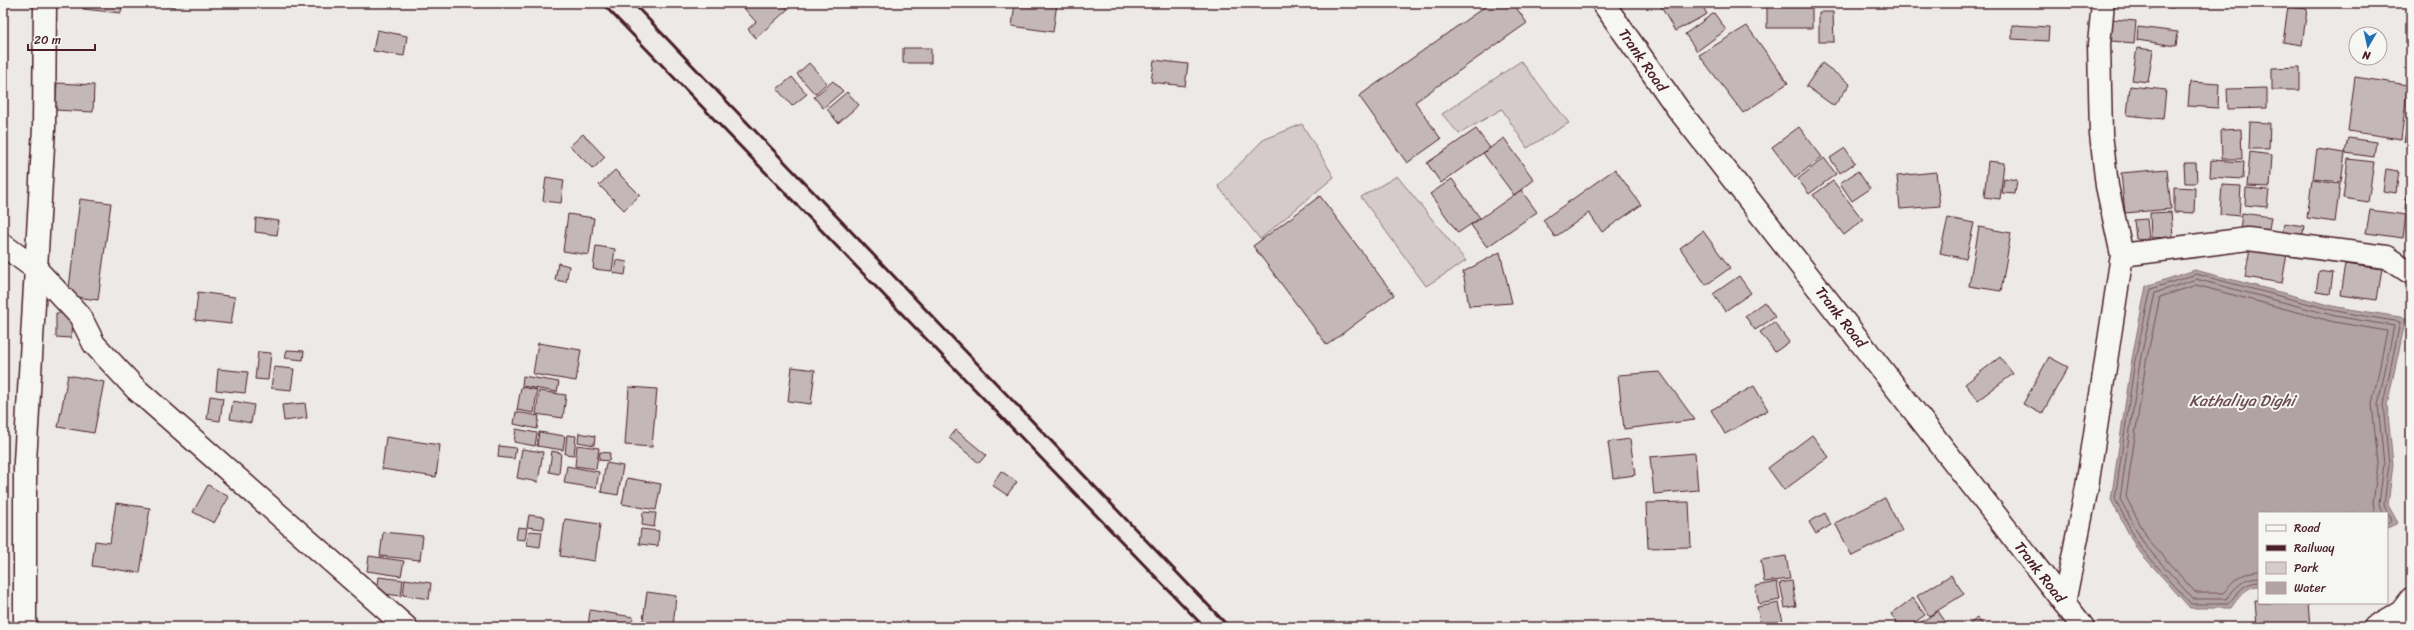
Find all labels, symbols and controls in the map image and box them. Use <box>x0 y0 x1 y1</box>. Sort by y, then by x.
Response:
street label: Trank Road <box>1611 23 1675 98</box>
scale bar <box>28 26 95 52</box>
north arrow <box>2348 26 2388 66</box>
text: 20 m <box>34 29 61 51</box>
text: N <box>2361 45 2373 66</box>
street label: Trank Road <box>1808 280 1874 355</box>
water label: Kathaliya Dighi <box>2189 386 2298 415</box>
legend <box>2258 512 2388 604</box>
text: Road <box>2294 517 2321 539</box>
street label: Trank Road <box>2007 535 2073 610</box>
text: Railway <box>2294 537 2335 559</box>
text: Park <box>2294 557 2319 579</box>
text: Water <box>2294 577 2327 599</box>

